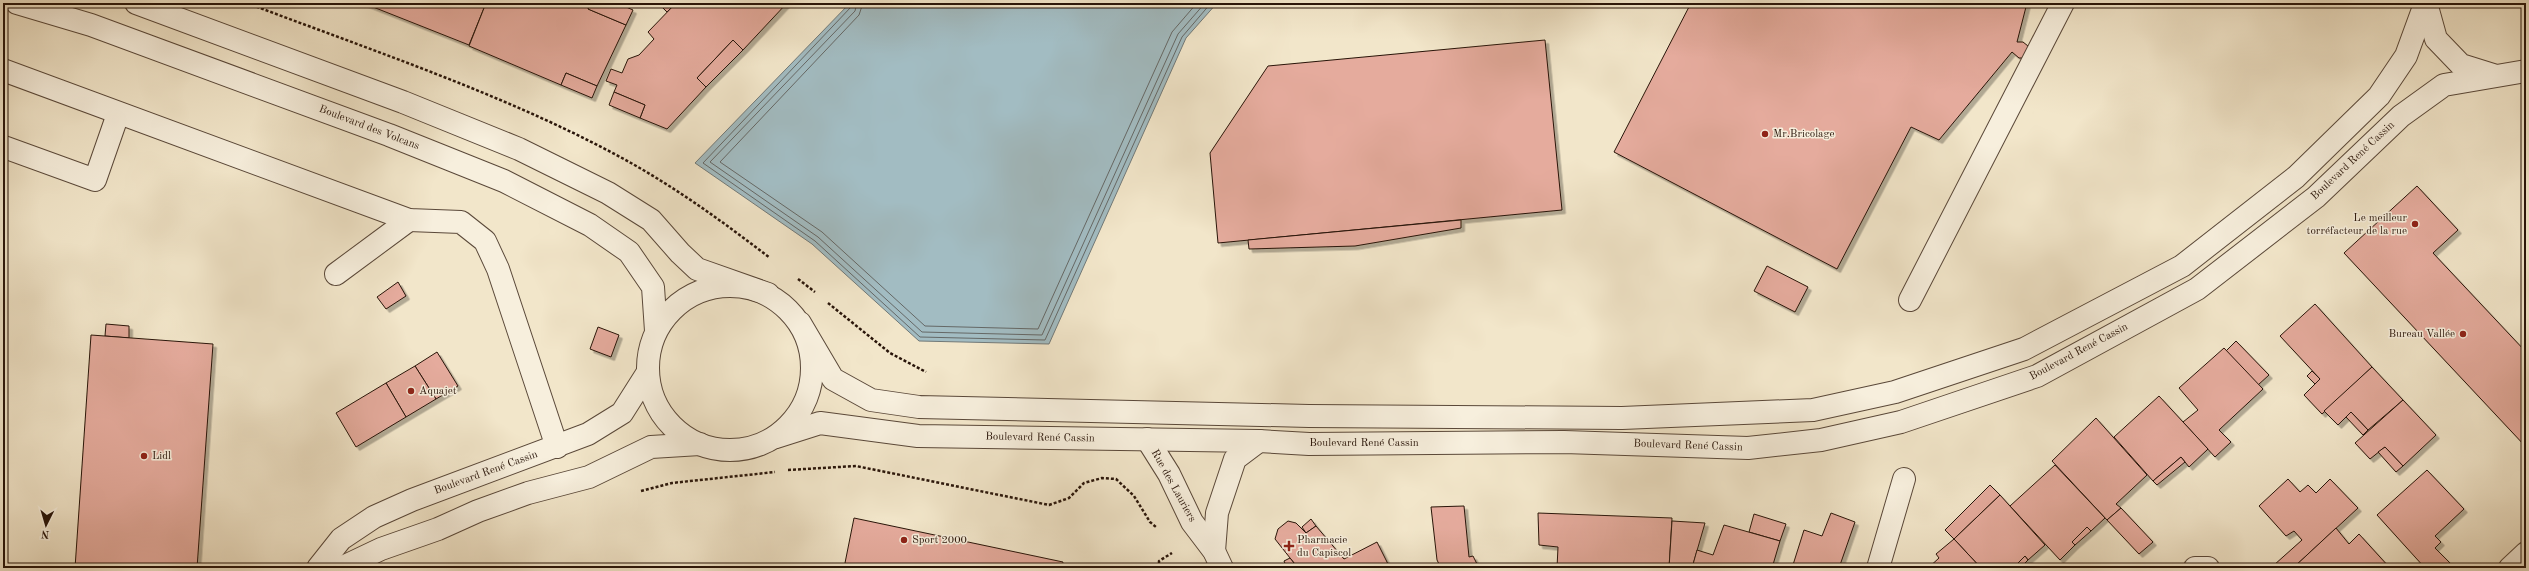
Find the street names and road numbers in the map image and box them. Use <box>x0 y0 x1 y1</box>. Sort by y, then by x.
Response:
street label: Boulevard des Volcans <box>317 104 421 152</box>
street label: Boulevard René Cassin <box>2309 120 2397 202</box>
street label: Boulevard René Cassin <box>2028 321 2130 383</box>
street label: Boulevard René Cassin <box>985 432 1095 444</box>
street label: Boulevard René Cassin <box>1309 438 1419 449</box>
street label: Boulevard René Cassin <box>1633 439 1743 453</box>
street label: Rue des Lauriers <box>1149 448 1198 524</box>
street label: Boulevard René Cassin <box>433 449 539 497</box>

